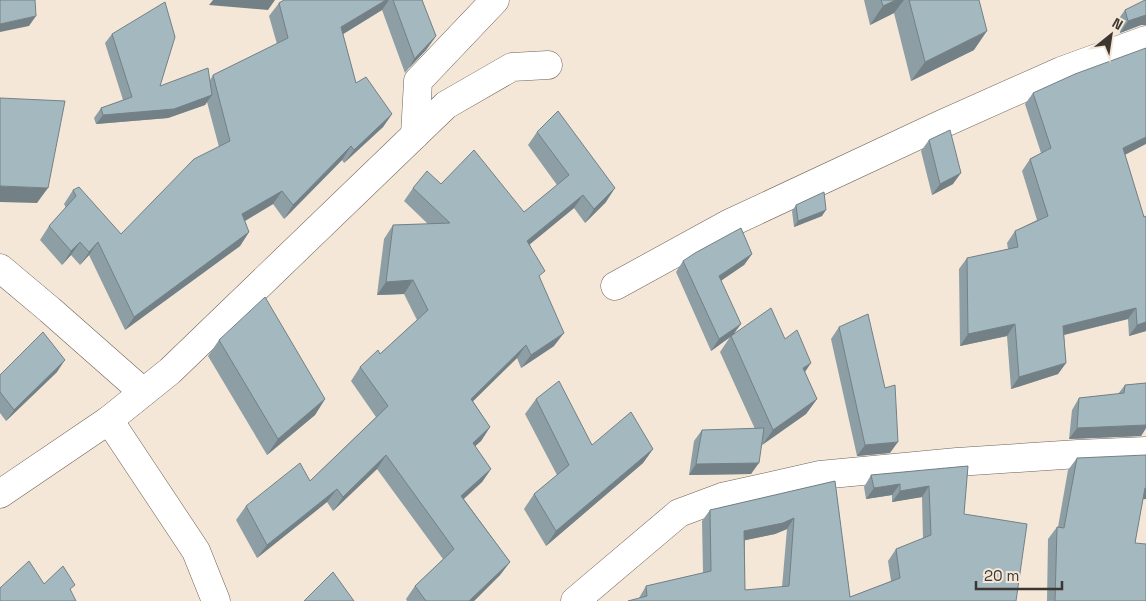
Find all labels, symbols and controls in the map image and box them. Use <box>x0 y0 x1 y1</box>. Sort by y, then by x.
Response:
north arrow <box>1086 10 1136 60</box>
text: N <box>1109 14 1126 34</box>
scale bar <box>976 558 1062 590</box>
text: 20 m <box>984 566 1019 585</box>

